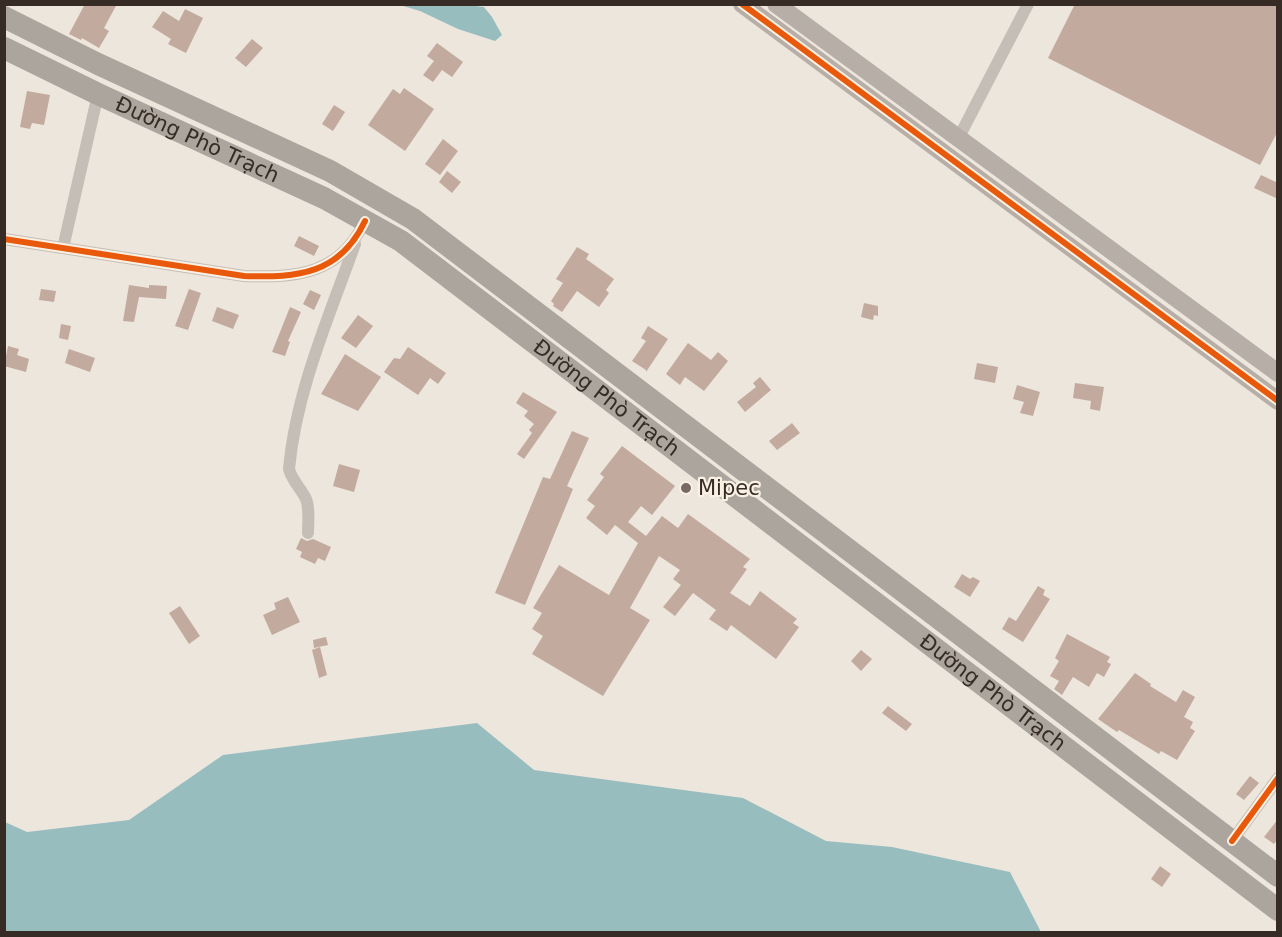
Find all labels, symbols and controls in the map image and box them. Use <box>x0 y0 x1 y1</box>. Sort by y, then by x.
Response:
street label: Đường Phò Trạch <box>112 92 283 188</box>
street label: Đường Phò Trạch <box>529 334 684 461</box>
place label: Mipec <box>698 476 760 500</box>
marker: Mipec <box>679 481 693 495</box>
street label: Đường Phò Trạch <box>915 629 1071 756</box>

